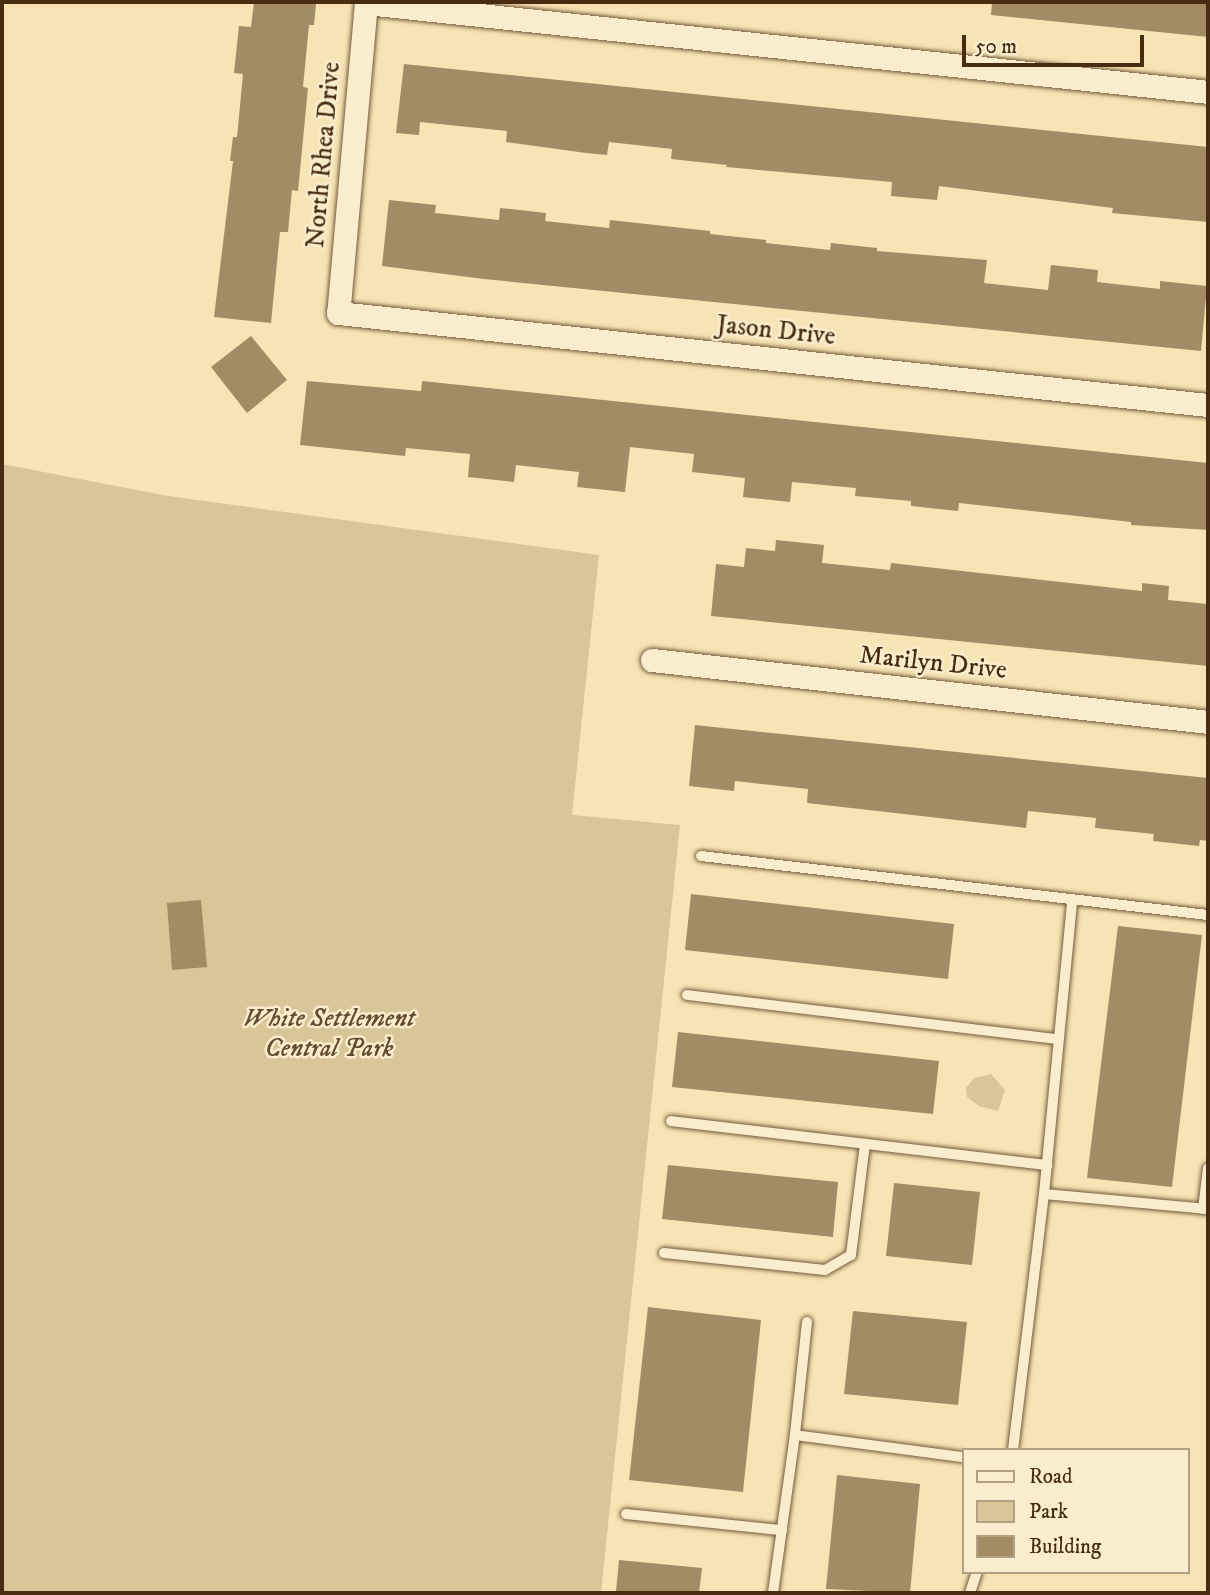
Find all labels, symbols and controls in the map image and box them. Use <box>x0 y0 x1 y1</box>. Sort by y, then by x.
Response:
scale bar <box>965 21 1147 65</box>
text: 50 m <box>975 34 1017 60</box>
street label: North Rhea Drive <box>300 61 348 249</box>
street label: Jason Drive <box>715 309 837 353</box>
street label: Marilyn Drive <box>858 640 1008 686</box>
park label: White Settlement Central Park <box>243 1003 415 1064</box>
legend <box>962 1448 1189 1574</box>
text: Road <box>1029 1464 1073 1490</box>
text: Park <box>1029 1499 1068 1525</box>
text: Building <box>1029 1534 1101 1560</box>

